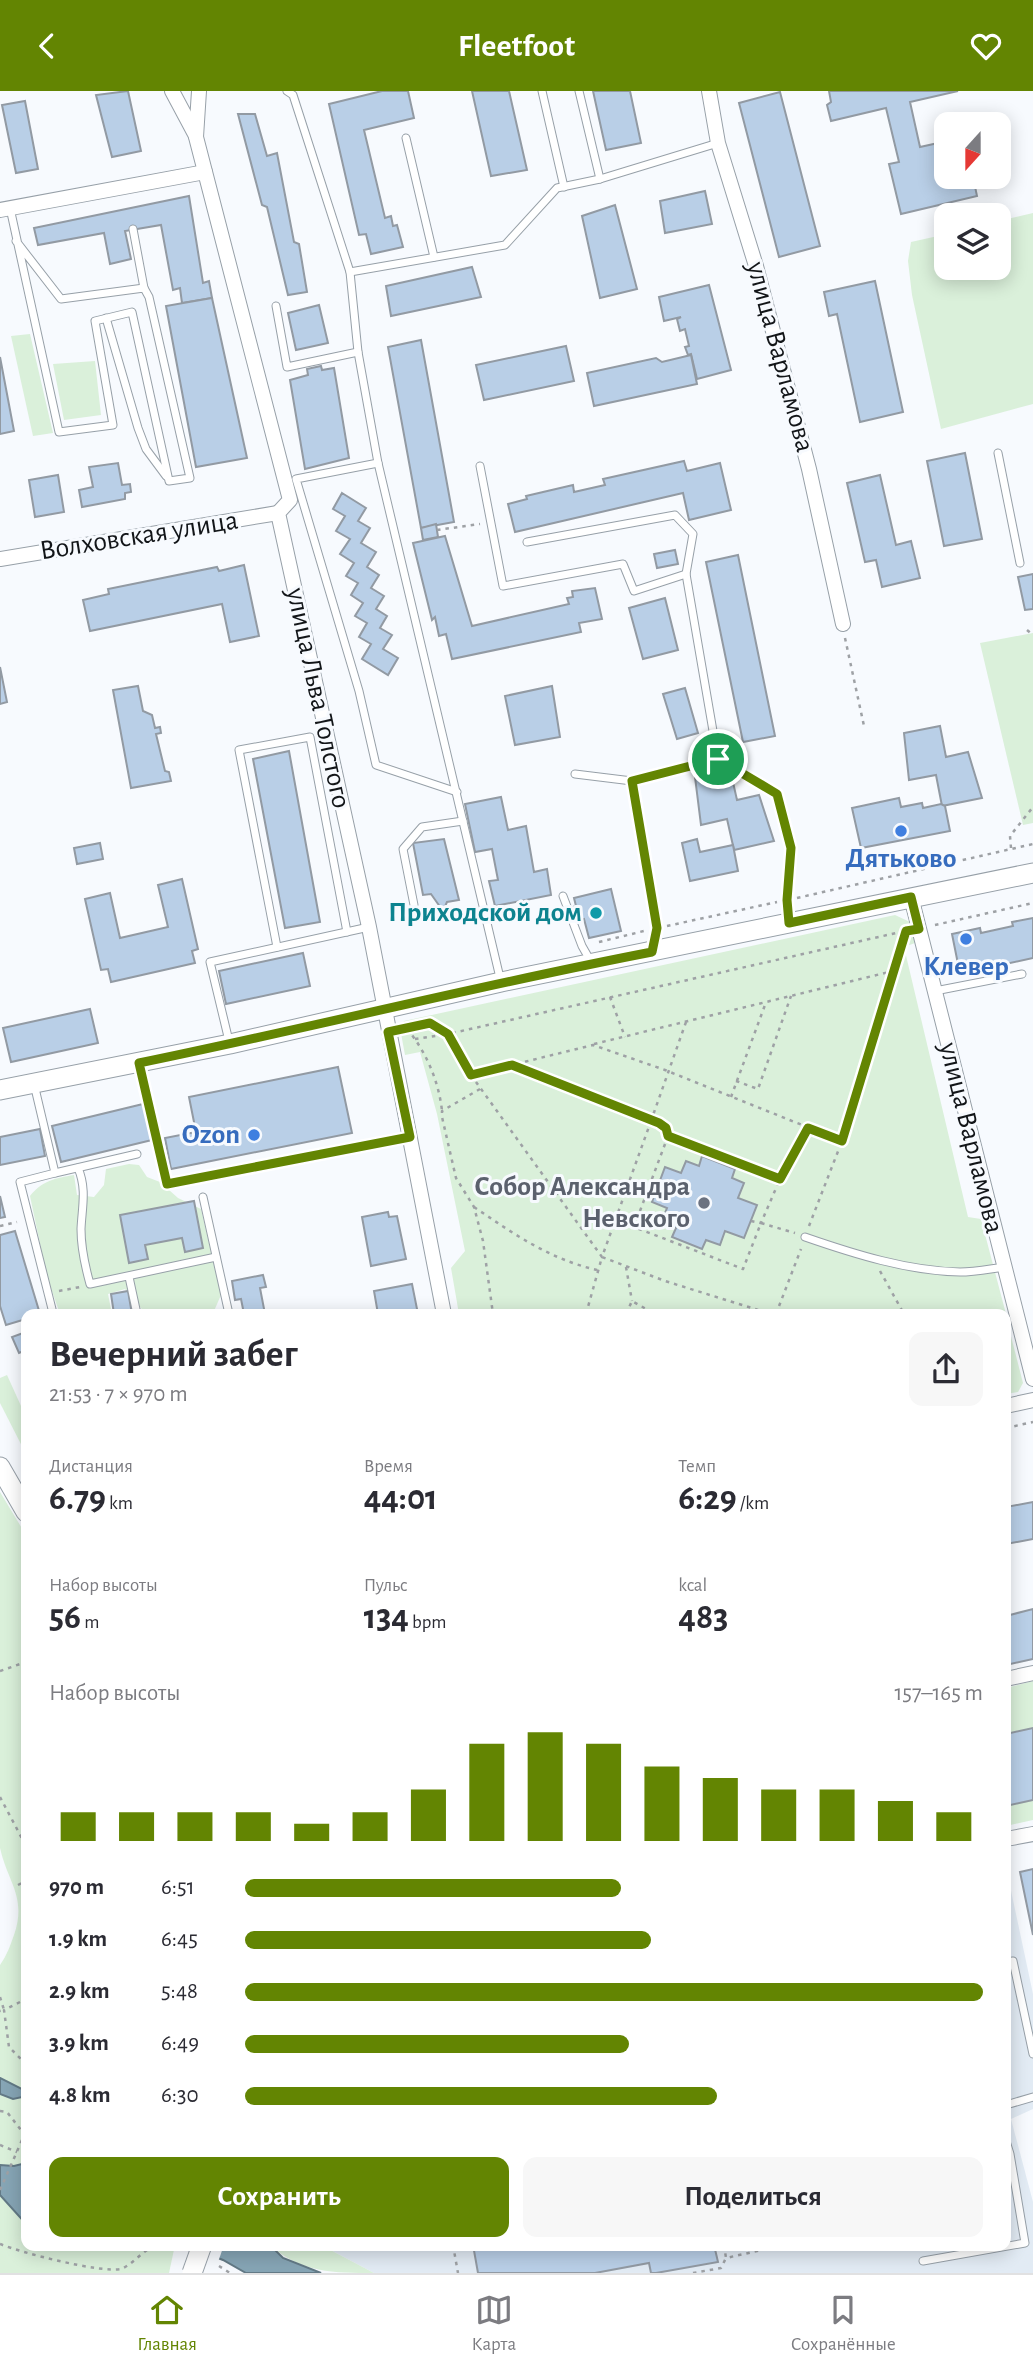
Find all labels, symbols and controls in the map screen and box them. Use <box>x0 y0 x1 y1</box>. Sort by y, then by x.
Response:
icon: back <box>28 27 66 65</box>
icon: heart <box>967 27 1005 65</box>
text: Fleetfoot <box>458 30 575 62</box>
north arrow <box>934 112 1012 189</box>
map controls <box>934 112 1011 280</box>
button: layers <box>934 203 1011 280</box>
street label: улица Варламова <box>741 258 819 455</box>
street label: Волховская улица <box>38 506 240 565</box>
street label: улица Льва Толстого <box>281 584 355 811</box>
pin <box>688 729 748 789</box>
icon: arrive <box>699 740 737 778</box>
marker: Дятьково <box>893 823 909 839</box>
place label: Дятьково <box>846 845 956 873</box>
place label: Приходской дом <box>388 899 582 927</box>
marker: Приходской дом <box>588 905 604 921</box>
marker: Клевер <box>958 931 974 947</box>
place label: Клевер <box>923 953 1009 981</box>
street label: улица Варламова <box>933 1039 1008 1237</box>
place label: Ozon <box>182 1121 240 1149</box>
marker: Ozon <box>246 1127 262 1143</box>
place label: Собор Александра Невского <box>474 1173 690 1233</box>
marker: Собор Александра Невского <box>696 1195 712 1211</box>
button: share <box>909 1332 983 1406</box>
text: Вечерний забег <box>49 1336 298 1374</box>
text: 21:53 · 7 × 970 m <box>49 1383 188 1406</box>
text: Дистанция <box>49 1457 133 1476</box>
text: Время <box>364 1457 413 1476</box>
text: Темп <box>678 1457 716 1476</box>
text: 6.79 <box>49 1481 106 1516</box>
text: 44:01 <box>364 1481 438 1516</box>
text: 6:29 <box>678 1481 737 1516</box>
text: km <box>106 1494 133 1513</box>
text: /km <box>737 1494 769 1513</box>
text: Набор высоты <box>49 1576 158 1595</box>
text: Пульс <box>364 1576 408 1595</box>
text: kcal <box>678 1576 707 1595</box>
text: 56 <box>49 1600 81 1635</box>
text: 134 <box>364 1600 409 1635</box>
text: 483 <box>678 1600 728 1635</box>
text: m <box>81 1613 99 1632</box>
text: bpm <box>409 1613 447 1632</box>
text: Набор высоты <box>49 1682 181 1705</box>
text: 157–165 m <box>894 1682 983 1705</box>
text: 970 m <box>49 1876 104 1899</box>
text: 6:51 <box>161 1876 195 1899</box>
text: 1.9 km <box>49 1928 107 1951</box>
text: 6:45 <box>161 1928 198 1951</box>
text: 2.9 km <box>49 1980 110 2003</box>
text: 5:48 <box>161 1980 198 2003</box>
text: 3.9 km <box>49 2032 109 2055</box>
text: 6:49 <box>161 2032 199 2055</box>
text: 4.8 km <box>49 2084 111 2107</box>
text: 6:30 <box>161 2084 199 2107</box>
button: Сохранить <box>49 2157 509 2237</box>
button: Поделиться <box>523 2157 983 2237</box>
tab: Главная <box>137 2291 197 2356</box>
tab: Карта <box>472 2291 516 2356</box>
tab: Сохранённые <box>791 2291 896 2356</box>

